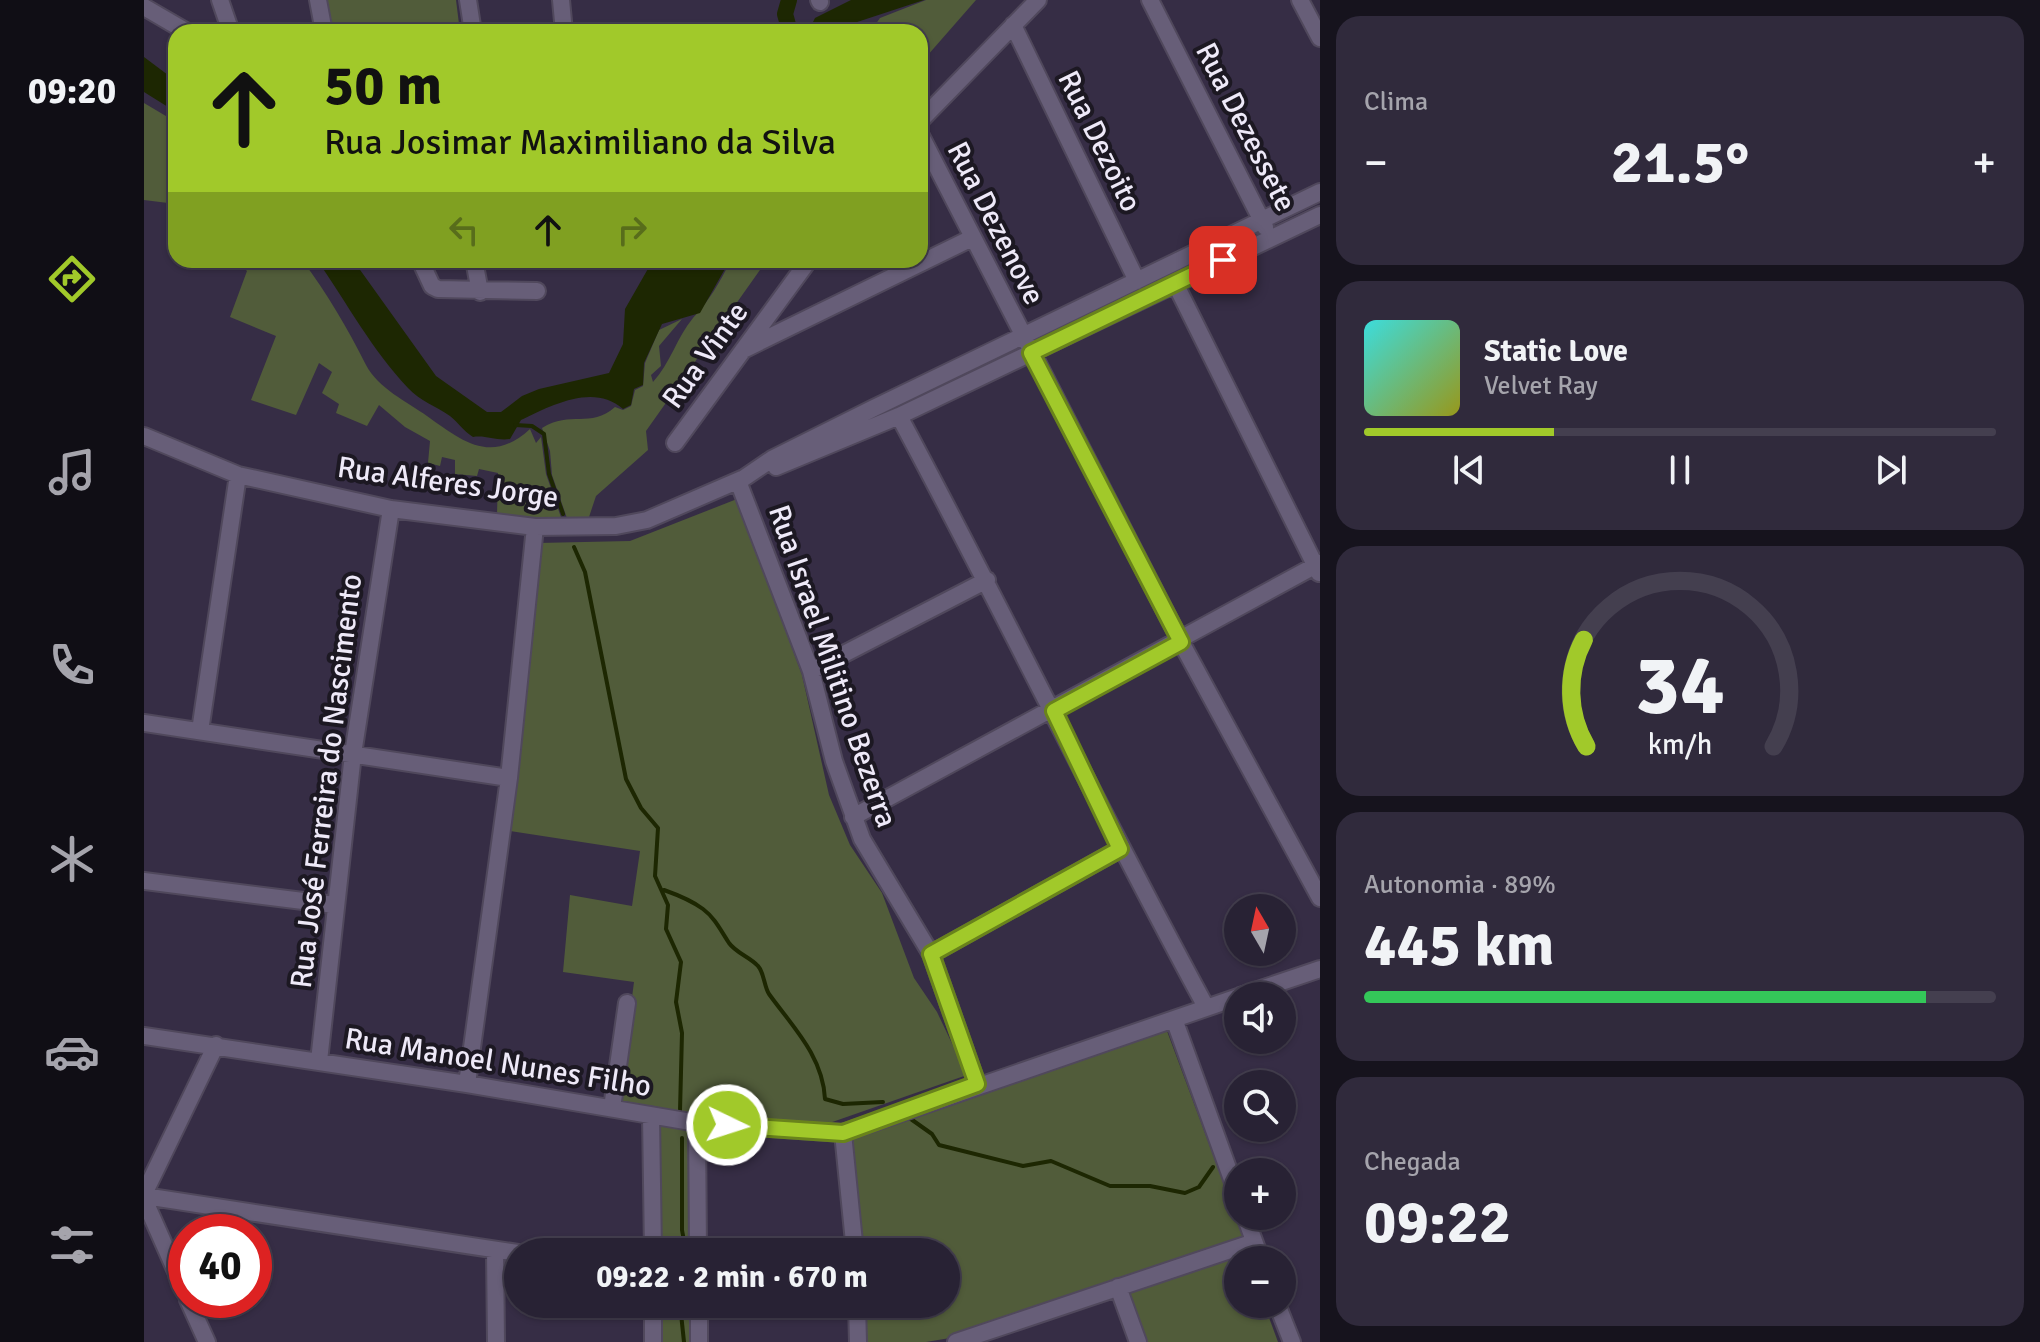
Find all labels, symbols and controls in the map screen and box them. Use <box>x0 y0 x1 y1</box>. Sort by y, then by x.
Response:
street label: Rua Dezessete <box>1187 37 1304 218</box>
text: 50 m <box>324 51 442 120</box>
icon: ahead <box>192 56 296 160</box>
street label: Rua Dezoito <box>1050 65 1150 218</box>
text: 09:20 <box>28 69 116 114</box>
text: Clima <box>1364 86 1428 118</box>
text: Rua Josimar Maximiliano da Silva <box>324 120 836 165</box>
text: 21.5° <box>1611 126 1749 200</box>
street label: Rua Dezenove <box>939 136 1052 311</box>
text: − <box>1364 136 1388 190</box>
text: + <box>1972 136 1996 190</box>
icon: left <box>442 208 486 252</box>
icon: ahead <box>526 208 570 252</box>
icon: right <box>610 208 654 252</box>
pin <box>1189 226 1257 294</box>
icon: arrive <box>1201 238 1245 282</box>
icon: directions <box>44 251 100 307</box>
street label: Rua Vinte <box>654 295 756 416</box>
text: Static Love <box>1484 333 1628 370</box>
text: Velvet Ray <box>1484 370 1598 402</box>
icon: music <box>44 444 100 500</box>
icon: previous <box>1447 448 1491 492</box>
icon: pause <box>1658 448 1702 492</box>
icon: next <box>1869 448 1913 492</box>
street label: Rua Alferes Jorge <box>335 449 561 516</box>
street label: Rua Israel Militino Bezerra <box>760 500 905 832</box>
street label: Rua José Ferreira do Nascimento <box>283 572 370 990</box>
text: 34 <box>1635 635 1725 737</box>
icon: phone <box>44 637 100 693</box>
text: km/h <box>1648 727 1712 762</box>
icon: climate <box>44 831 100 887</box>
text: Autonomia · 89% <box>1364 869 1556 901</box>
north arrow <box>1224 894 1296 966</box>
map controls <box>1224 894 1296 1318</box>
text: 445 km <box>1364 909 1554 983</box>
button: sound <box>1224 982 1296 1054</box>
street label: Rua Manoel Nunes Filho <box>342 1020 654 1105</box>
icon: car <box>44 1024 100 1080</box>
button: search <box>1224 1070 1296 1142</box>
position arrow <box>685 1083 769 1167</box>
text: Chegada <box>1364 1146 1461 1178</box>
button: + <box>1224 1158 1296 1230</box>
text: 09:22 <box>1364 1186 1511 1260</box>
speed limit sign: 40 <box>168 1214 272 1318</box>
icon: filters <box>44 1217 100 1273</box>
button: − <box>1224 1246 1296 1318</box>
text: 09:22 · 2 min · 670 m <box>596 1259 868 1296</box>

